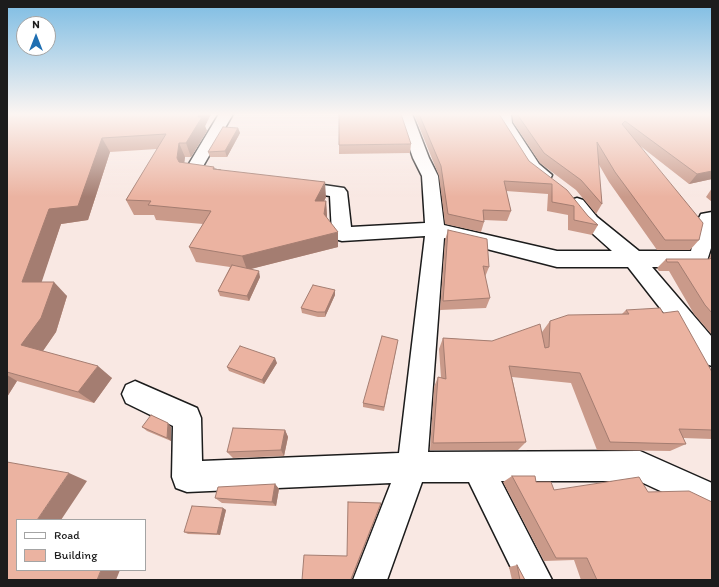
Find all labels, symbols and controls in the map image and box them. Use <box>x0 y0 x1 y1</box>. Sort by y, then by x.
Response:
north arrow <box>16 16 56 56</box>
text: N <box>32 18 40 31</box>
legend <box>16 519 146 571</box>
text: Road <box>54 528 80 542</box>
text: Building <box>54 548 97 562</box>

